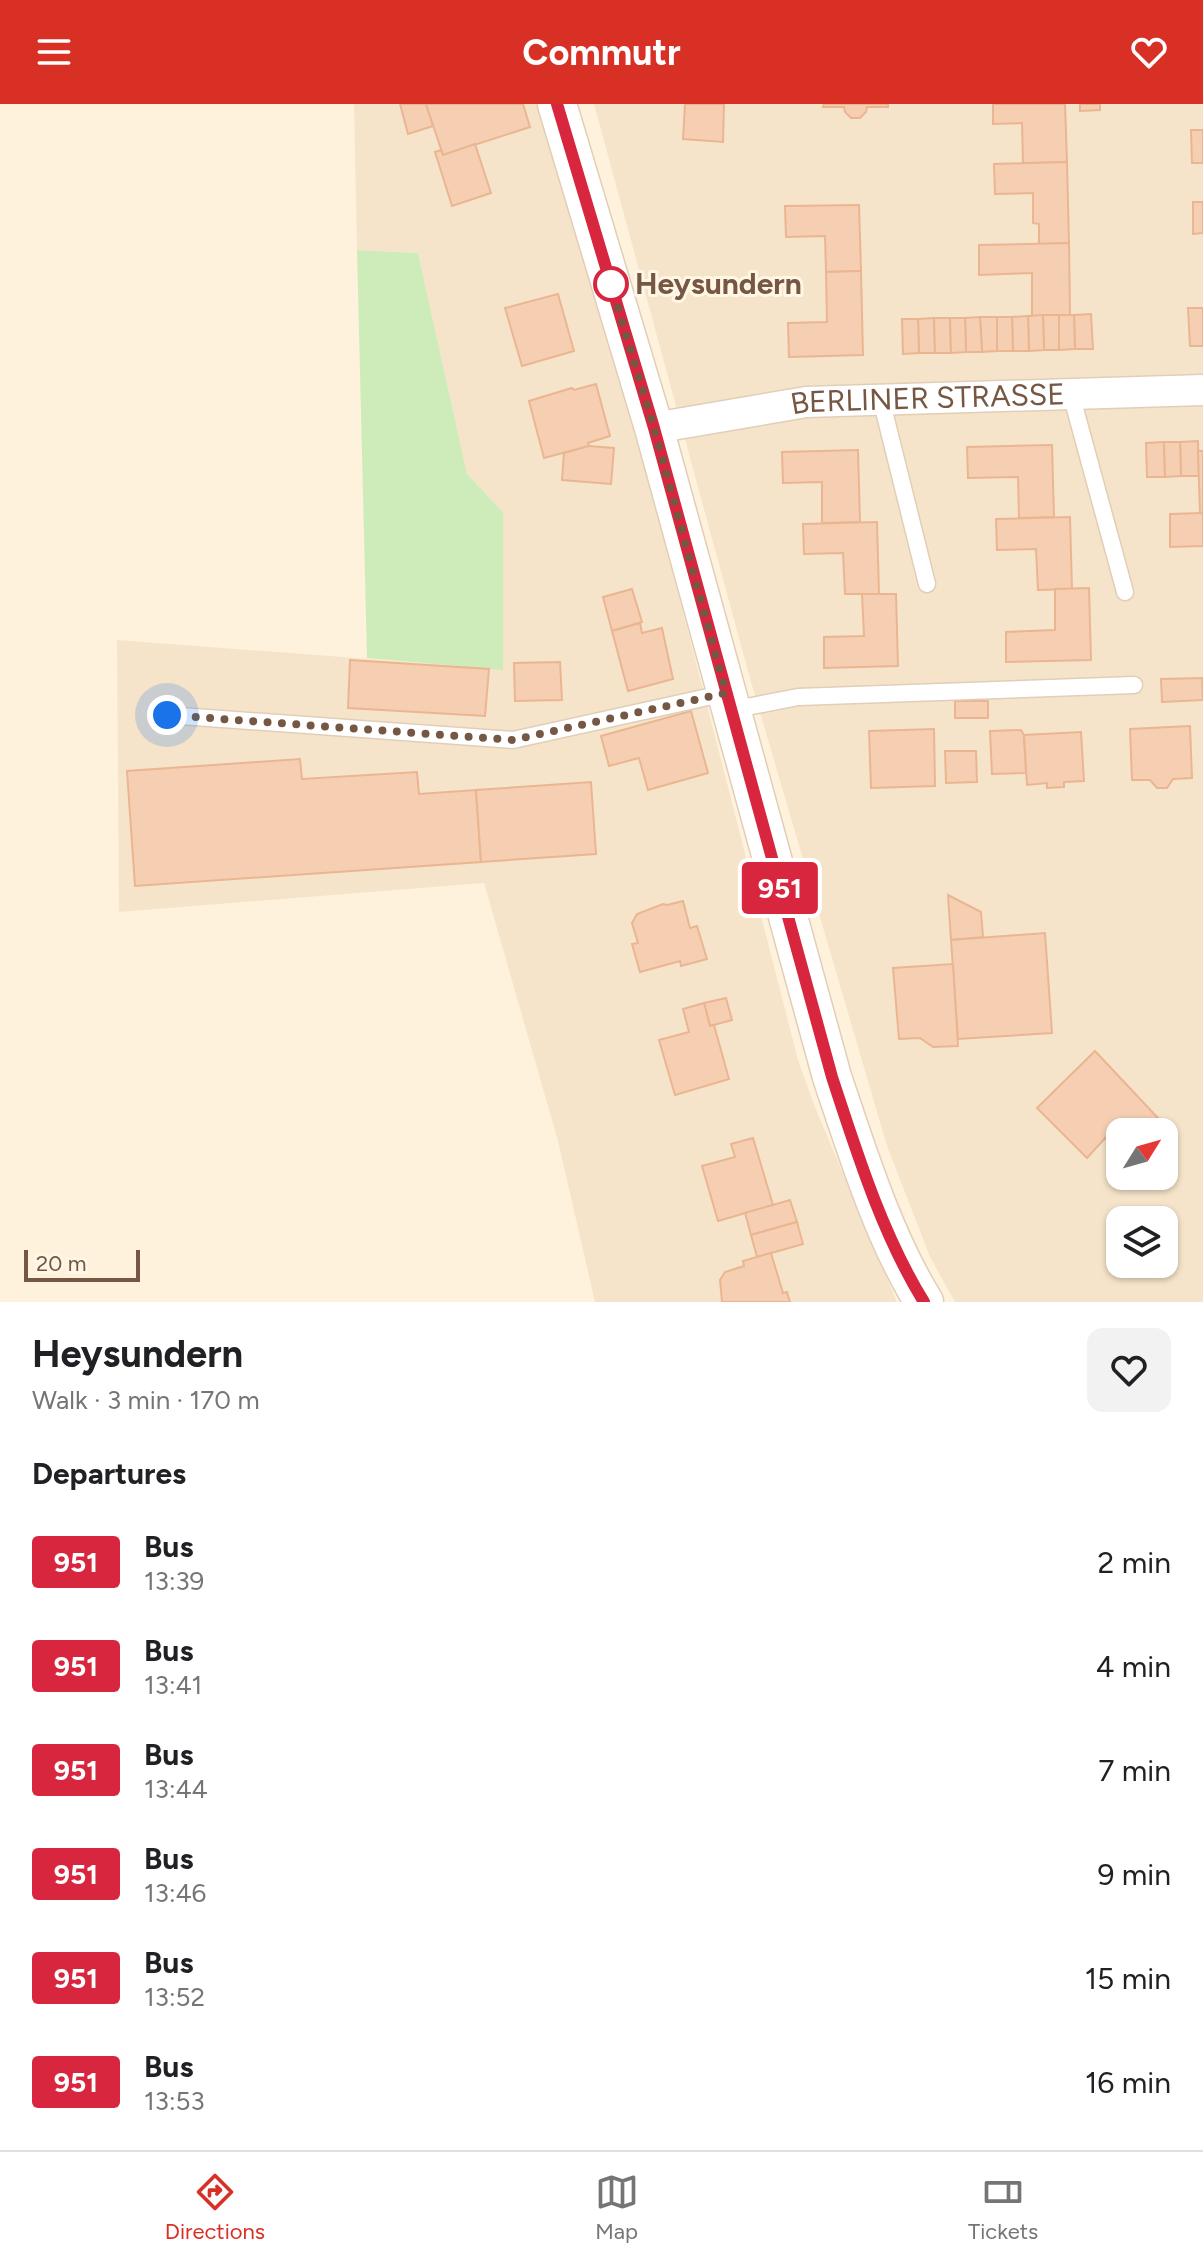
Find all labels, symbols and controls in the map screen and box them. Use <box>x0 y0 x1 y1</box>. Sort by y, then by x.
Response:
icon: menu <box>32 30 76 74</box>
icon: heart <box>1127 30 1171 74</box>
text: Commutr <box>522 31 681 74</box>
place label: Heysundern <box>635 265 802 302</box>
marker: Heysundern <box>594 267 628 301</box>
street label: BERLINER STRASSE <box>788 375 1066 422</box>
your location <box>147 695 187 735</box>
line badge: 951 <box>734 862 826 914</box>
text: 951 <box>758 871 802 905</box>
north arrow <box>1106 1118 1178 1190</box>
map controls <box>1106 1118 1178 1278</box>
button: layers <box>1106 1206 1178 1278</box>
scale bar <box>24 1246 140 1282</box>
text: 20 m <box>36 1250 87 1277</box>
button: heart <box>1087 1328 1171 1412</box>
text: Heysundern <box>32 1331 243 1377</box>
text: Walk · 3 min · 170 m <box>32 1384 260 1416</box>
text: Departures <box>32 1455 186 1492</box>
text: Bus <box>144 1528 193 1565</box>
text: 2 min <box>1098 1544 1171 1581</box>
text: 951 <box>54 1545 98 1579</box>
text: 13:39 <box>144 1565 204 1597</box>
text: Bus <box>144 1632 193 1669</box>
text: 4 min <box>1096 1648 1171 1685</box>
text: 951 <box>54 1649 98 1683</box>
text: 13:41 <box>144 1669 202 1701</box>
text: Bus <box>144 1736 193 1773</box>
text: 7 min <box>1098 1752 1171 1789</box>
text: 951 <box>54 1753 98 1787</box>
text: 13:44 <box>144 1773 208 1805</box>
text: Bus <box>144 1840 193 1877</box>
text: 9 min <box>1097 1856 1171 1893</box>
text: 951 <box>54 1857 98 1891</box>
text: 13:46 <box>144 1877 206 1909</box>
text: Bus <box>144 1944 193 1981</box>
text: 15 min <box>1085 1960 1171 1997</box>
text: 951 <box>54 1961 98 1995</box>
text: 13:52 <box>144 1981 205 2013</box>
text: Bus <box>144 2048 193 2085</box>
text: 16 min <box>1085 2064 1171 2101</box>
text: 951 <box>54 2065 98 2099</box>
text: 13:53 <box>144 2085 205 2117</box>
tab: Directions <box>165 2170 265 2245</box>
tab: Map <box>595 2170 639 2245</box>
tab: Tickets <box>968 2170 1038 2245</box>

